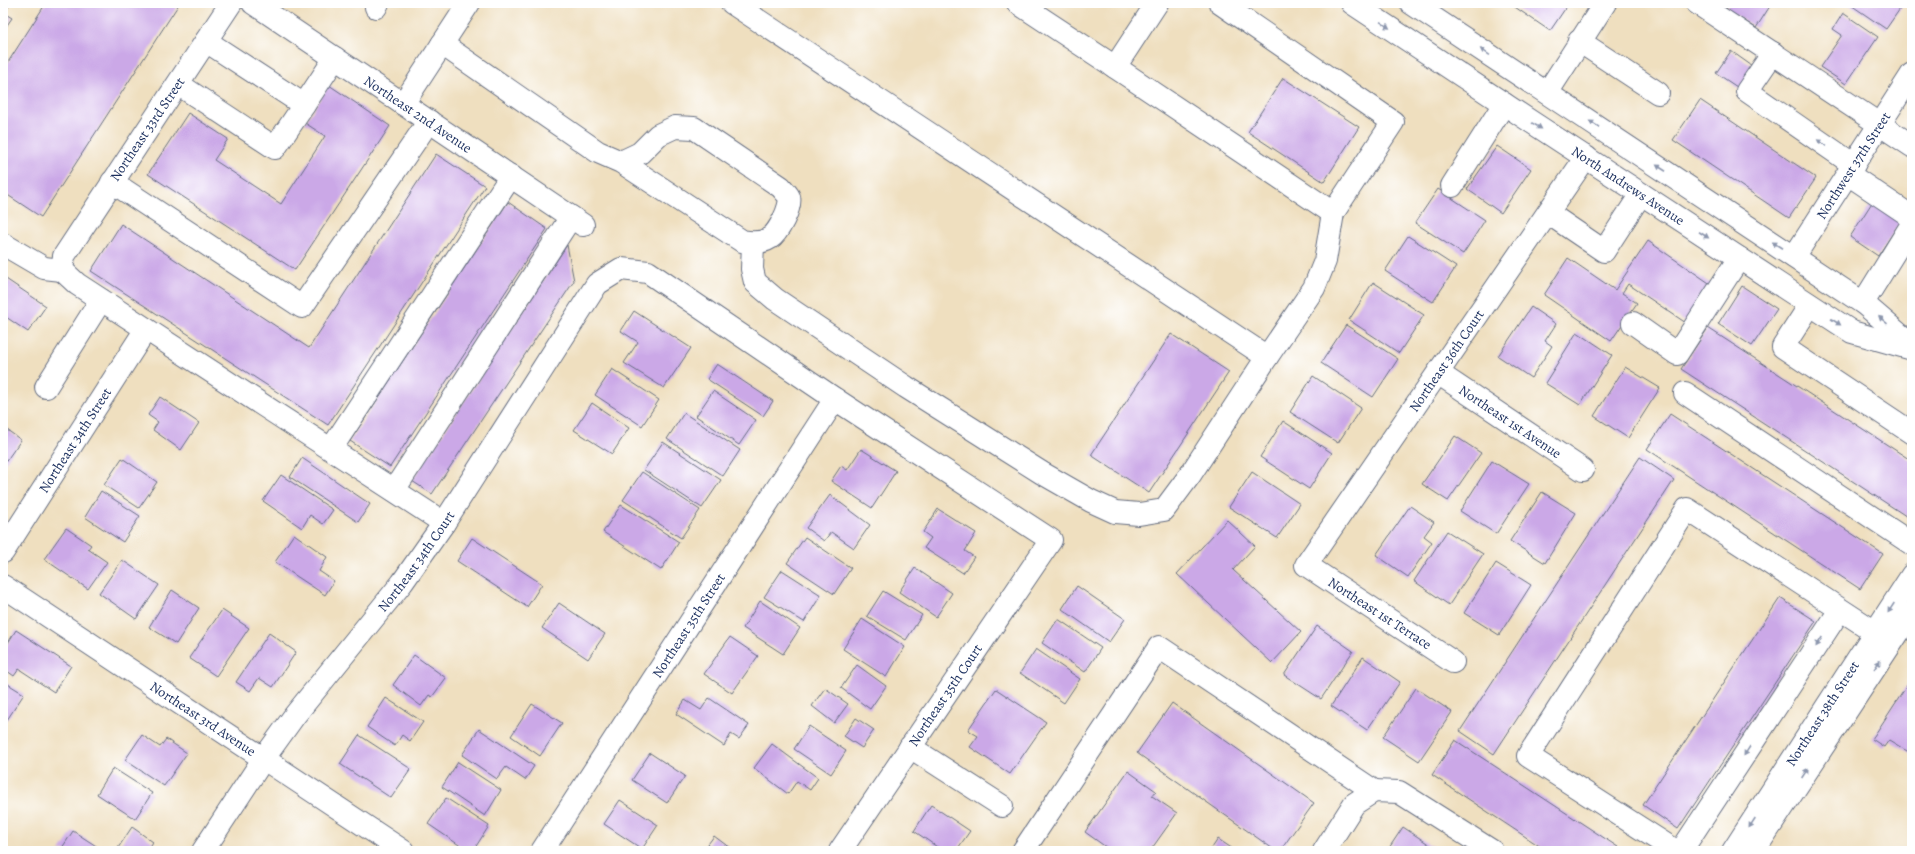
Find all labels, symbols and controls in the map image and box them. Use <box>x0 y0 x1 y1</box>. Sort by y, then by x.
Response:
one-way arrow <box>1379 21 1391 28</box>
one-way arrow <box>1480 48 1490 56</box>
street label: Northeast 2nd Avenue <box>360 71 476 158</box>
street label: Northeast 33rd Street <box>106 73 190 185</box>
street label: Northwest 37th Street <box>1812 108 1895 223</box>
one-way arrow <box>1588 120 1599 128</box>
one-way arrow <box>1531 122 1542 129</box>
one-way arrow <box>1816 139 1828 146</box>
street label: North Andrews Avenue <box>1568 142 1688 230</box>
one-way arrow <box>1655 165 1667 172</box>
one-way arrow <box>1699 231 1709 239</box>
one-way arrow <box>1772 241 1782 249</box>
street label: Northeast 36th Court <box>1405 306 1489 416</box>
one-way arrow <box>1877 315 1888 324</box>
one-way arrow <box>1831 318 1841 326</box>
street label: Northeast 1st Avenue <box>1455 381 1565 463</box>
street label: Northeast 34th Street <box>34 384 116 497</box>
street label: Northeast 34th Court <box>373 507 459 616</box>
street label: Northeast 35th Street <box>648 569 730 682</box>
street label: Northeast 1st Terrace <box>1324 573 1435 654</box>
one-way arrow <box>1887 603 1895 613</box>
one-way arrow <box>1815 637 1823 647</box>
street label: Northeast 35th Court <box>904 640 987 750</box>
street label: Northeast 38th Street <box>1781 657 1864 770</box>
one-way arrow <box>1873 660 1881 670</box>
street label: Northeast 3rd Avenue <box>146 677 259 761</box>
one-way arrow <box>1743 746 1751 756</box>
one-way arrow <box>1801 768 1809 778</box>
one-way arrow <box>1748 817 1755 828</box>

